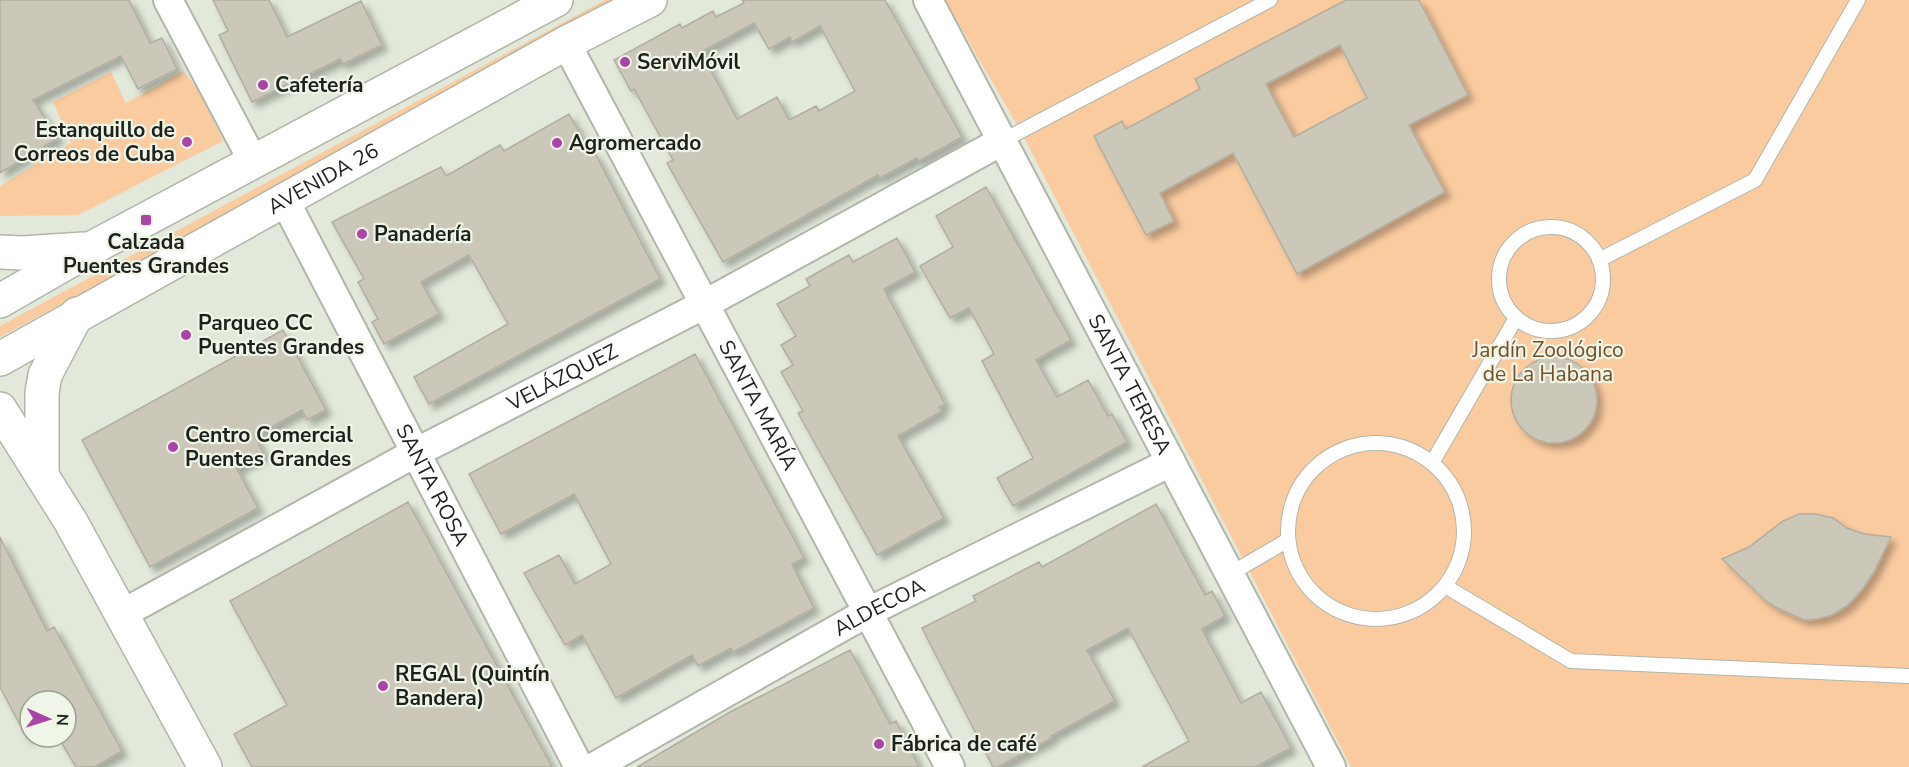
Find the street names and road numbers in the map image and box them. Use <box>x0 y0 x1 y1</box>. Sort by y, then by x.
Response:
street label: AVENIDA 26 <box>262 136 384 221</box>
street label: SANTA TERESA <box>1081 309 1178 459</box>
street label: SANTA MARÍA <box>712 335 804 475</box>
street label: VELÁZQUEZ <box>501 337 623 418</box>
street label: SANTA ROSA <box>389 419 476 551</box>
street label: ALDECOA <box>828 572 930 643</box>

